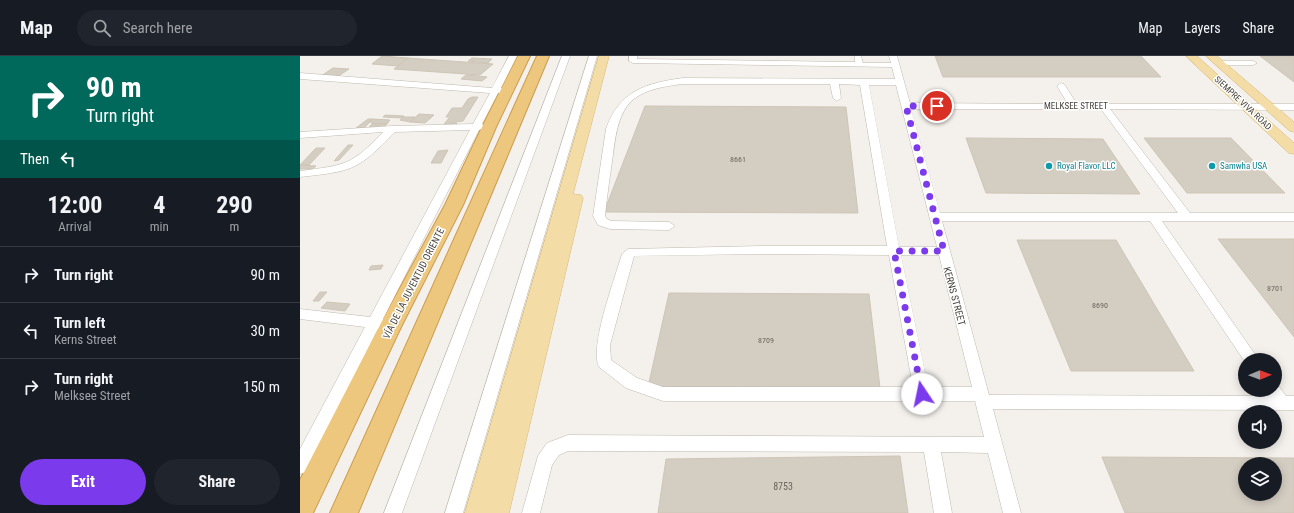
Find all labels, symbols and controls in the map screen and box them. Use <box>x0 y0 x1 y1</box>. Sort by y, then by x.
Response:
search box <box>77 10 357 46</box>
text: Map <box>20 16 53 39</box>
icon: search <box>91 17 113 39</box>
text: Search here <box>123 19 193 37</box>
text: Map <box>1138 20 1162 36</box>
text: Layers <box>1184 20 1221 36</box>
text: Share <box>1243 20 1274 36</box>
text: 90 m <box>86 71 142 104</box>
icon: right <box>20 72 72 124</box>
street label: SIEMPRE VIVA ROAD <box>1212 74 1274 132</box>
pin <box>920 89 954 123</box>
icon: arrive <box>926 95 948 117</box>
street label: MELKSEE STREET <box>1044 101 1108 111</box>
text: Turn right <box>86 105 154 126</box>
icon: left <box>57 148 79 170</box>
text: Then <box>20 150 49 168</box>
house number: 8661 <box>730 155 746 164</box>
marker: Royal Flavor LLC <box>1044 161 1054 171</box>
place label: Royal Flavor LLC <box>1057 161 1115 171</box>
marker: Samwha USA <box>1207 161 1217 171</box>
place label: Samwha USA <box>1220 161 1267 171</box>
text: 12:00 <box>47 191 102 219</box>
text: 4 <box>153 191 165 219</box>
text: 290 <box>216 191 253 219</box>
text: Arrival <box>58 219 91 234</box>
text: min <box>150 219 169 234</box>
text: m <box>230 219 239 234</box>
street label: VÍA DE LA JUVENTUD ORIENTE <box>380 225 446 341</box>
icon: right <box>20 264 42 286</box>
text: Turn right <box>54 266 113 284</box>
text: 90 m <box>250 266 280 284</box>
street label: KERNS STREET <box>941 266 968 327</box>
house number: 8701 <box>1267 284 1283 293</box>
house number: 8690 <box>1092 301 1108 310</box>
text: Turn left <box>54 314 105 332</box>
icon: left <box>20 320 42 342</box>
text: 30 m <box>250 322 280 340</box>
text: Kerns Street <box>54 332 117 347</box>
house number: 8709 <box>758 336 774 345</box>
north arrow <box>1238 353 1282 397</box>
map controls <box>1238 353 1282 501</box>
text: Turn right <box>54 370 113 388</box>
position arrow <box>901 373 943 415</box>
icon: right <box>20 376 42 398</box>
text: 150 m <box>243 378 280 396</box>
text: Melksee Street <box>54 388 130 403</box>
button: sound <box>1238 405 1282 449</box>
button: layers <box>1238 457 1282 501</box>
button: Exit <box>20 459 146 505</box>
button: Share <box>154 459 280 505</box>
house number: 8753 <box>773 481 793 492</box>

